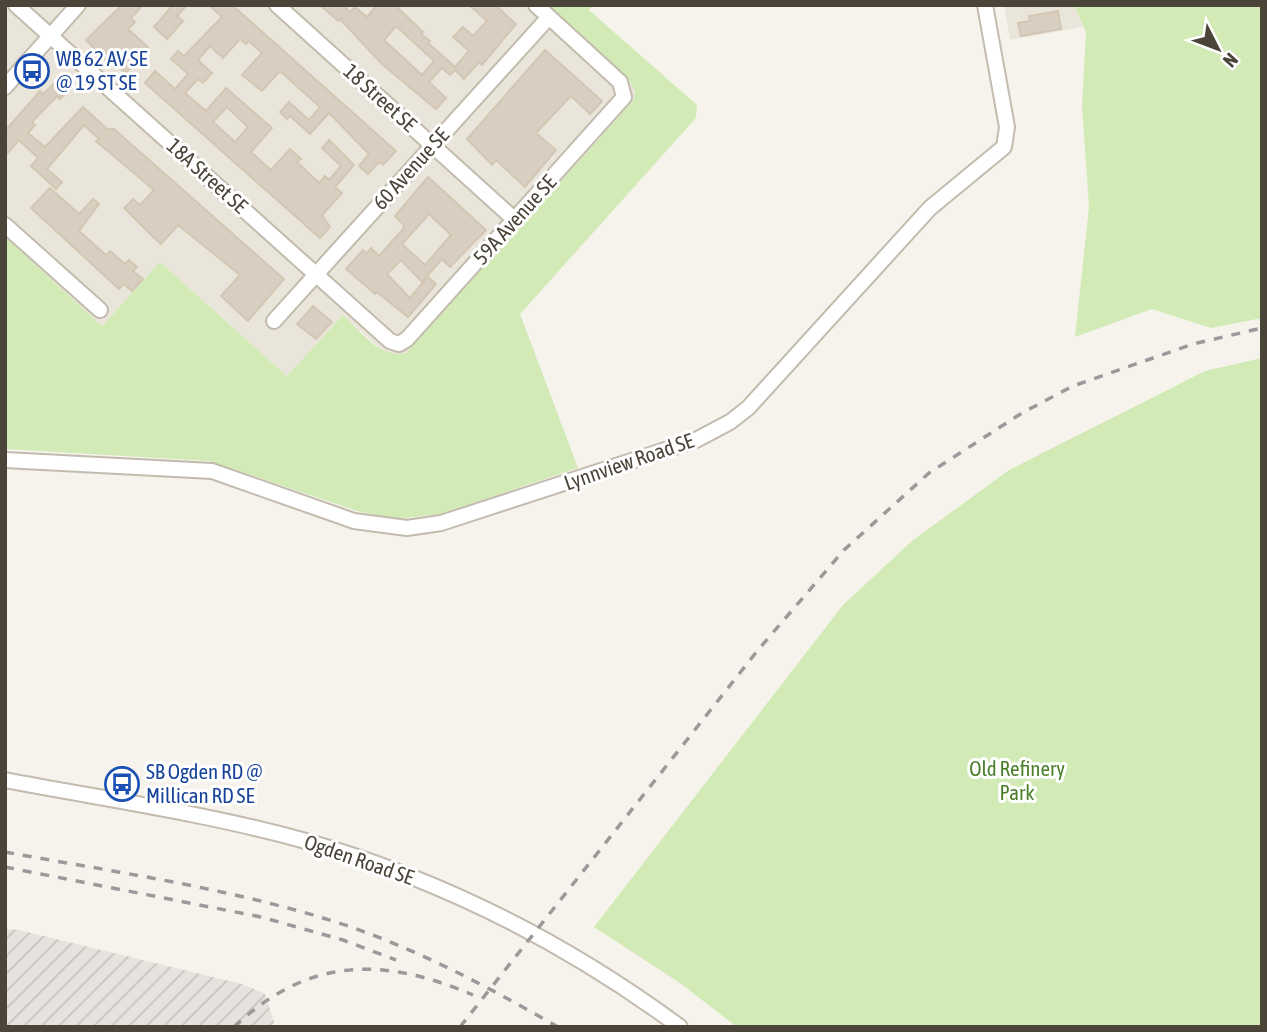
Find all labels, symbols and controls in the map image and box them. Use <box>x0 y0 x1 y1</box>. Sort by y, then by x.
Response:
north arrow <box>1183 14 1253 84</box>
place label: WB 62 AV SE @ 19 ST SE <box>56 46 148 94</box>
text: N <box>1219 49 1243 72</box>
bus stop icon: WB 62 AV SE @ 19 ST SE <box>13 52 51 90</box>
street label: 18 Street SE <box>339 58 422 136</box>
street label: 60 Avenue SE <box>367 123 453 214</box>
street label: 18A Street SE <box>163 133 253 218</box>
street label: 59A Avenue SE <box>468 170 561 269</box>
street label: Lynnview Road SE <box>561 428 697 494</box>
park label: Old Refinery Park <box>969 756 1065 804</box>
place label: SB Ogden RD @ Millican RD SE <box>146 759 263 807</box>
bus stop icon: SB Ogden RD @ Millican RD SE <box>103 765 141 803</box>
street label: Ogden Road SE <box>301 829 417 889</box>

